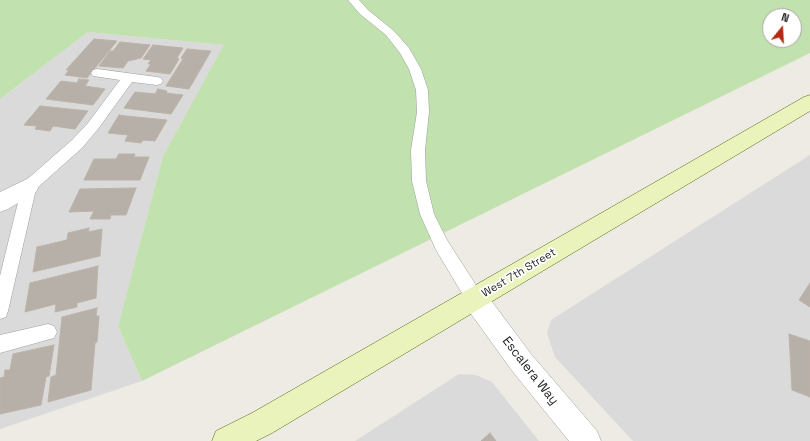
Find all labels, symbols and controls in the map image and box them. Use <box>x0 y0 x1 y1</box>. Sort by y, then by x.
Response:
north arrow <box>762 8 802 48</box>
text: N <box>780 10 791 25</box>
street label: West 7th Street <box>480 246 558 300</box>
street label: Escalera Way <box>499 334 561 408</box>

